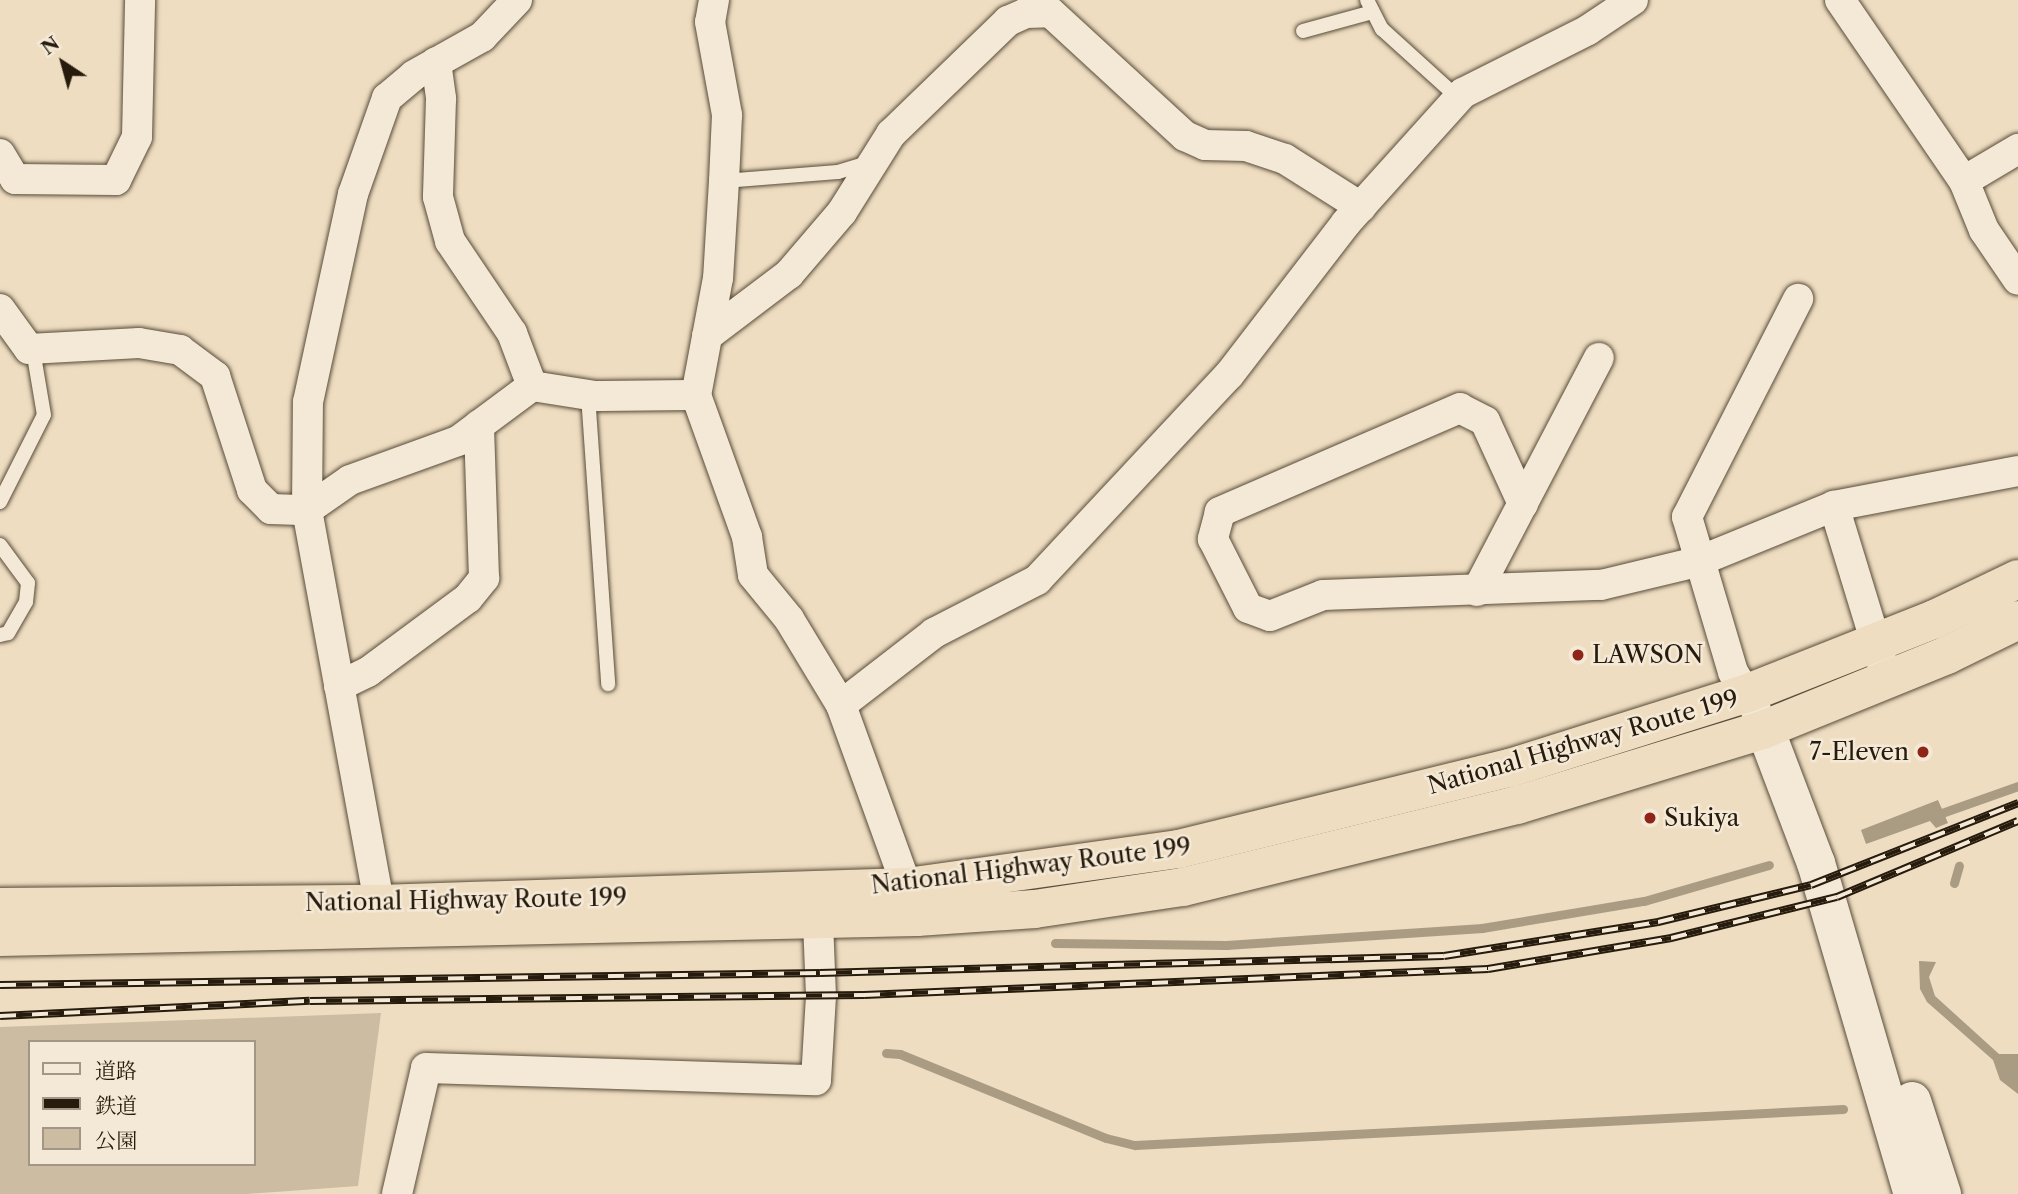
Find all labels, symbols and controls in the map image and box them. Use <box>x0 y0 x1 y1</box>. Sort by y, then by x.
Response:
north arrow <box>28 28 98 98</box>
text: N <box>37 31 64 60</box>
place label: LAWSON <box>1592 641 1703 669</box>
marker: LAWSON <box>1570 647 1586 663</box>
street label: National Highway Route 199 <box>1424 684 1742 800</box>
place label: 7-Eleven <box>1810 738 1909 766</box>
marker: 7-Eleven <box>1915 744 1931 760</box>
place label: Sukiya <box>1664 804 1739 832</box>
marker: Sukiya <box>1642 810 1658 826</box>
street label: National Highway Route 199 <box>869 832 1193 900</box>
street label: National Highway Route 199 <box>304 883 628 917</box>
legend <box>28 1040 256 1166</box>
text: 道路 <box>95 1058 137 1083</box>
text: 鉄道 <box>95 1093 137 1118</box>
text: 公園 <box>95 1128 137 1153</box>

